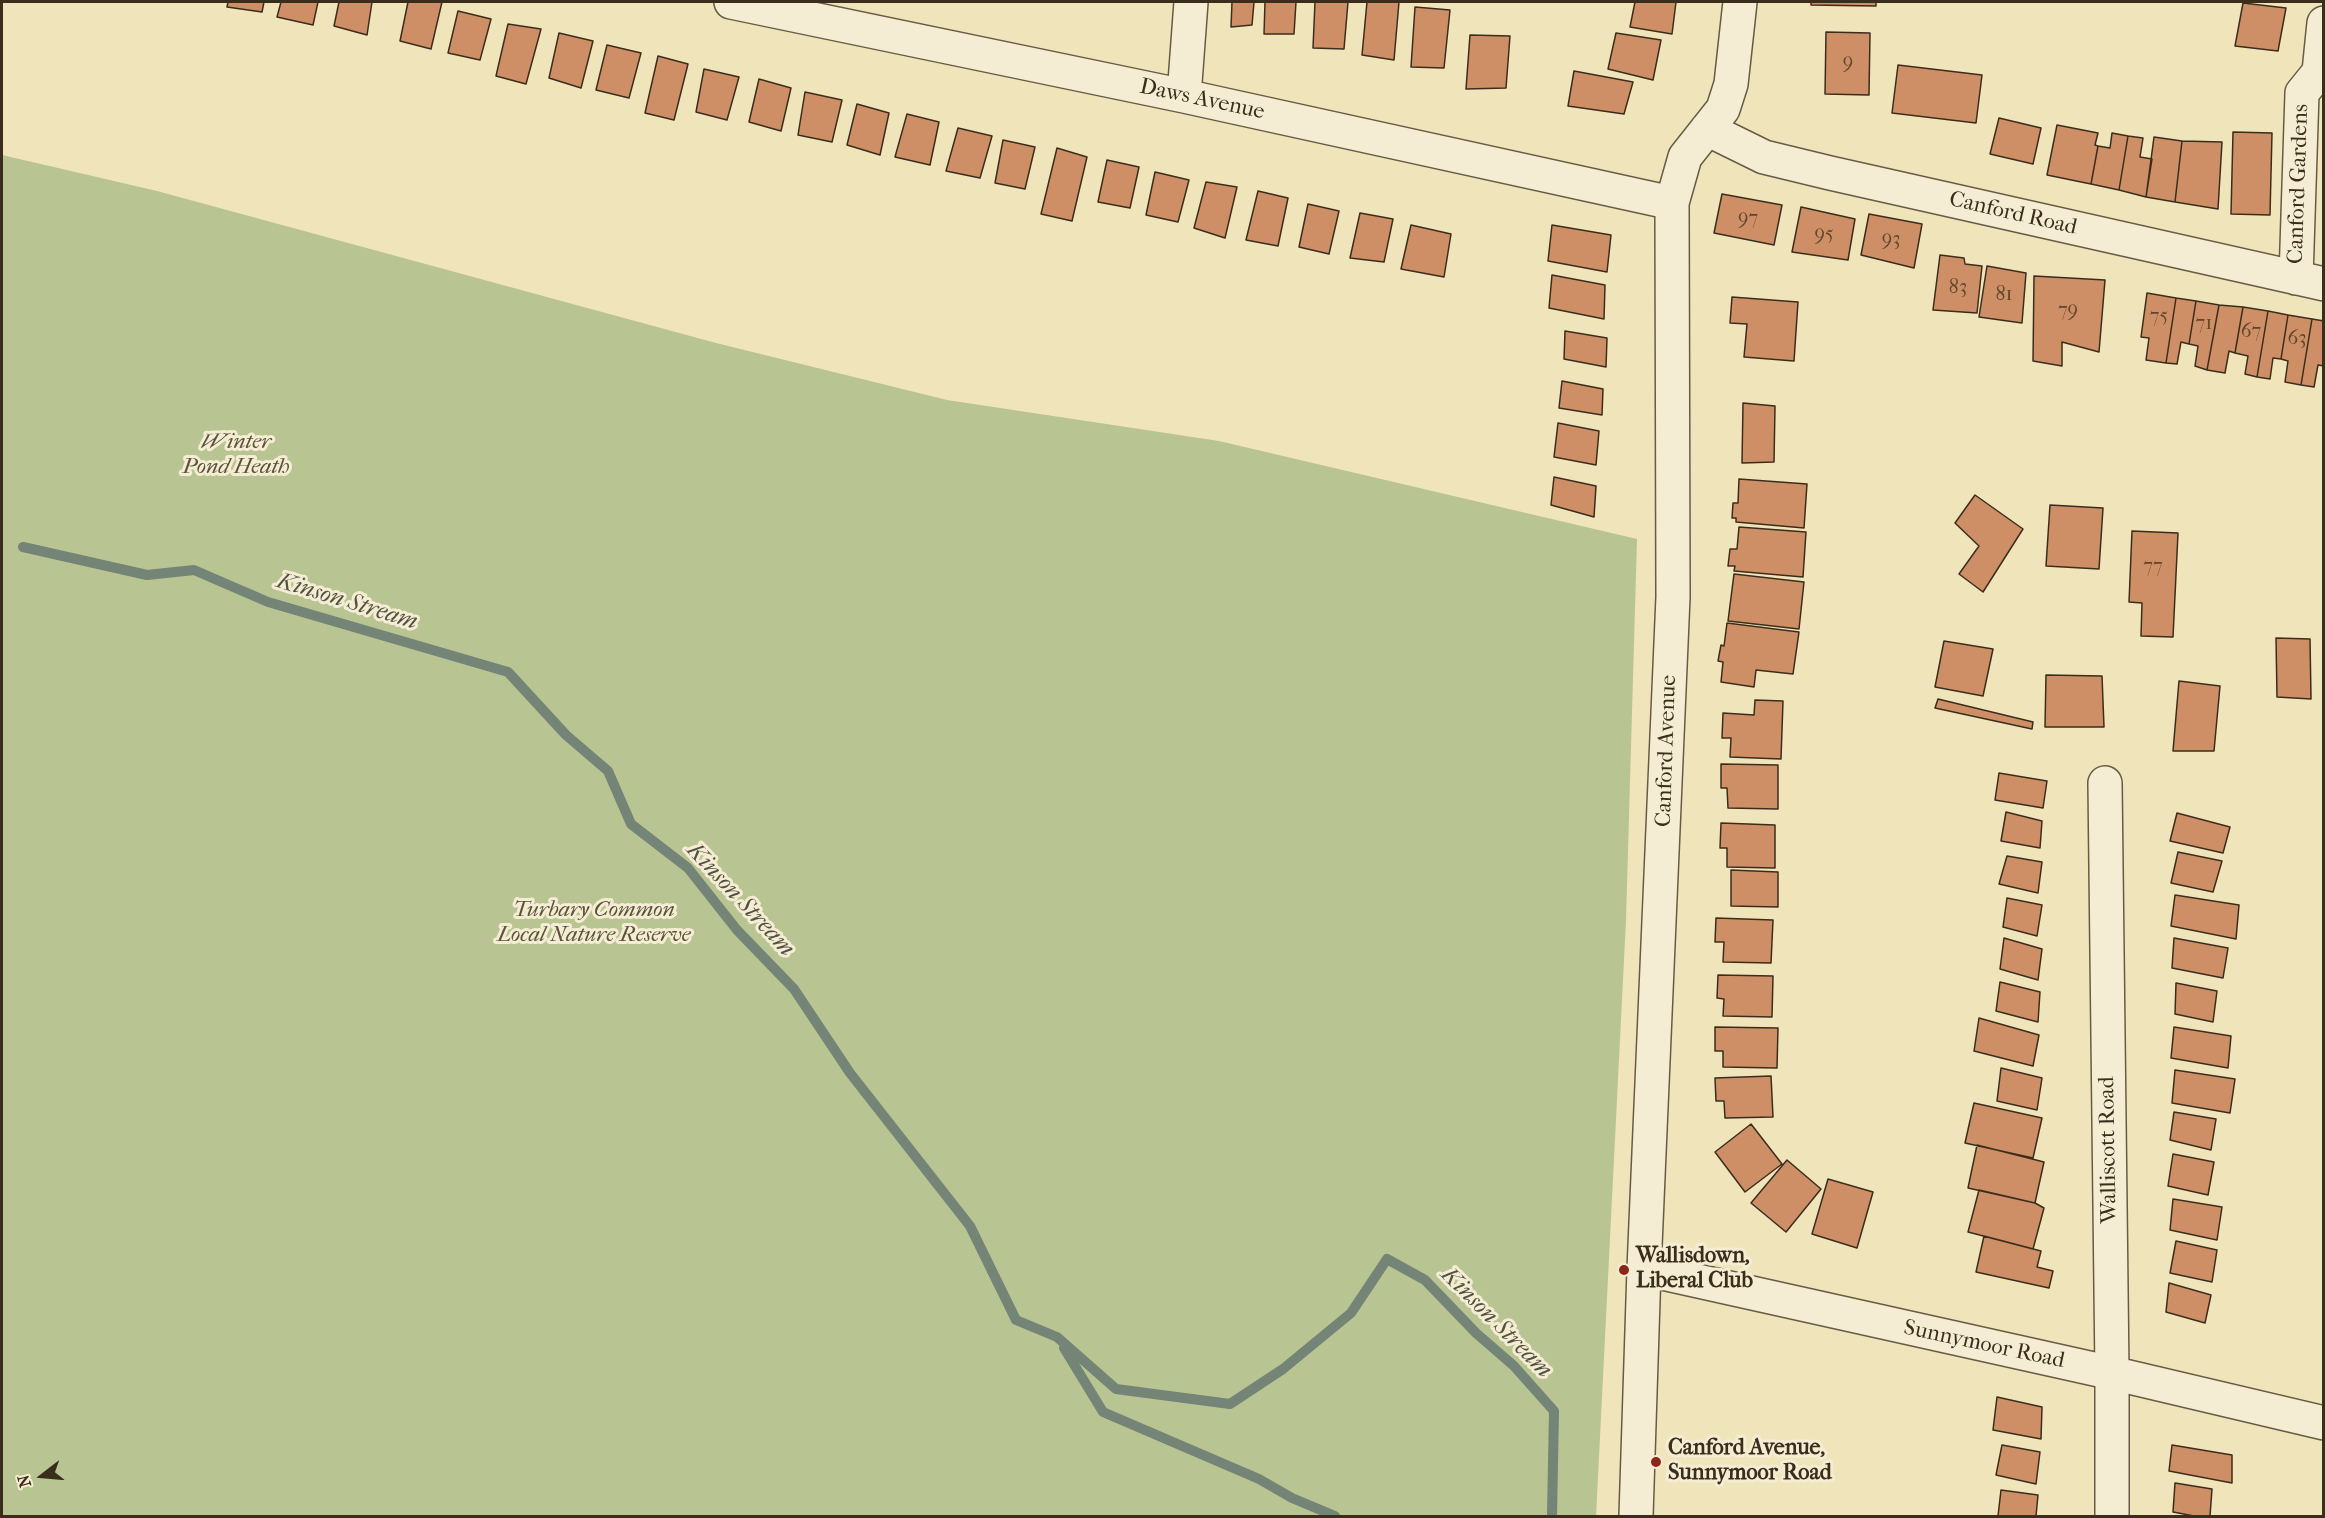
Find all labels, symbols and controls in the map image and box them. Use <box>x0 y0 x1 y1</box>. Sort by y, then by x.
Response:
house number: 9 <box>1843 51 1853 75</box>
street label: Daws Avenue <box>1137 74 1267 126</box>
street label: Canford Gardens <box>2283 104 2315 264</box>
street label: Canford Road <box>1947 186 2079 242</box>
house number: 97 <box>1738 207 1758 231</box>
house number: 95 <box>1814 223 1834 247</box>
house number: 93 <box>1882 228 1900 252</box>
house number: 83 <box>1949 276 1967 300</box>
house number: 81 <box>1995 283 2013 307</box>
house number: 79 <box>2058 299 2078 323</box>
house number: 75 <box>2150 305 2168 329</box>
house number: 71 <box>2196 312 2212 336</box>
house number: 67 <box>2241 320 2261 344</box>
house number: 63 <box>2287 327 2307 351</box>
park label: Winter Pond Heath <box>182 430 290 482</box>
house number: 77 <box>2143 555 2163 579</box>
water label: Kinson Stream <box>273 567 421 637</box>
street label: Canford Avenue <box>1651 674 1683 828</box>
water label: Kinson Stream <box>680 837 800 963</box>
park label: Turbary Common Local Nature Reserve <box>497 898 691 950</box>
street label: Walliscott Road <box>2095 1076 2123 1224</box>
place label: Wallisdown, Liberal Club <box>1636 1244 1753 1296</box>
water label: Kinson Stream <box>1434 1261 1558 1385</box>
marker: Wallisdown, Liberal Club <box>1617 1263 1631 1277</box>
street label: Sunnymoor Road <box>1901 1315 2067 1375</box>
place label: Canford Avenue, Sunnymoor Road <box>1668 1436 1832 1488</box>
north arrow <box>12 1446 72 1506</box>
marker: Canford Avenue, Sunnymoor Road <box>1649 1455 1663 1469</box>
text: N <box>13 1473 35 1490</box>

